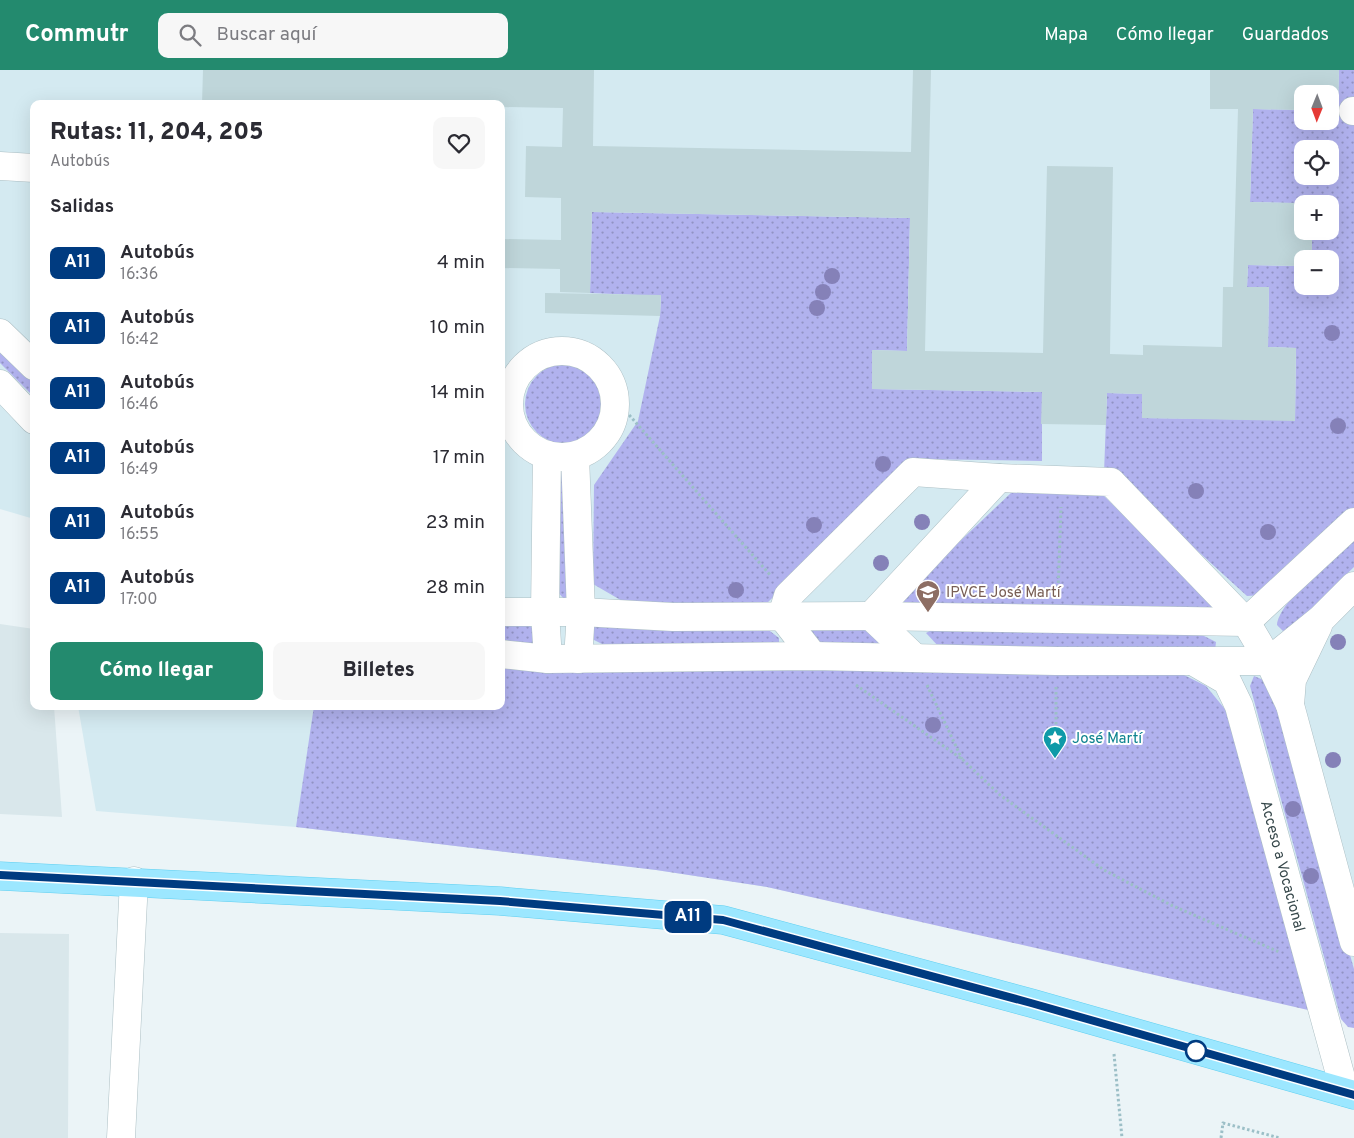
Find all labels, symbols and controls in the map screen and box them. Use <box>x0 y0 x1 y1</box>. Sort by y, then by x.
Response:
search box <box>158 13 508 58</box>
text: Commutr <box>25 20 128 50</box>
icon: search <box>176 21 204 49</box>
text: Buscar aquí <box>216 23 316 47</box>
text: Mapa <box>1044 24 1088 47</box>
text: Cómo llegar <box>1116 24 1214 47</box>
text: Guardados <box>1242 24 1329 47</box>
north arrow <box>1294 85 1339 130</box>
map controls <box>1294 85 1339 295</box>
button: heart <box>433 117 485 169</box>
text: Rutas: 11, 204, 205 <box>50 118 264 148</box>
button: locate <box>1294 140 1339 185</box>
text: Autobús <box>50 152 110 172</box>
text: Salidas <box>50 195 114 219</box>
button: + <box>1294 195 1339 240</box>
text: Autobús <box>120 241 195 265</box>
button: − <box>1294 250 1339 295</box>
text: A11 <box>64 251 91 274</box>
text: 4 min <box>437 251 485 275</box>
text: 16:36 <box>120 265 158 285</box>
text: Autobús <box>120 306 195 330</box>
text: A11 <box>64 316 91 339</box>
text: 10 min <box>430 316 485 340</box>
text: 16:42 <box>120 330 159 350</box>
text: Autobús <box>120 371 195 395</box>
text: A11 <box>64 381 91 404</box>
text: 14 min <box>430 381 485 405</box>
text: 16:46 <box>120 395 159 415</box>
text: Autobús <box>120 436 195 460</box>
text: A11 <box>64 446 91 469</box>
text: 17 min <box>433 446 485 470</box>
text: 16:49 <box>120 460 158 480</box>
text: Autobús <box>120 501 195 525</box>
text: A11 <box>64 511 91 534</box>
text: 23 min <box>426 511 485 535</box>
text: 16:55 <box>120 525 159 545</box>
text: Autobús <box>120 566 195 590</box>
text: A11 <box>64 576 91 599</box>
text: 28 min <box>426 576 485 600</box>
school or university icon: IPVCE José Martí <box>915 579 941 613</box>
place label: IPVCE José Martí <box>946 584 1062 603</box>
text: 17:00 <box>120 590 158 610</box>
button: Cómo llegar <box>50 642 263 700</box>
button: Billetes <box>273 642 485 700</box>
place icon: José Martí <box>1042 725 1068 759</box>
place label: José Martí <box>1072 730 1143 749</box>
street label: Acceso a Vocacional <box>1255 799 1308 934</box>
line badge: A11 <box>659 901 717 933</box>
text: A11 <box>674 905 702 928</box>
unlabelled marker <box>1185 1040 1207 1062</box>

